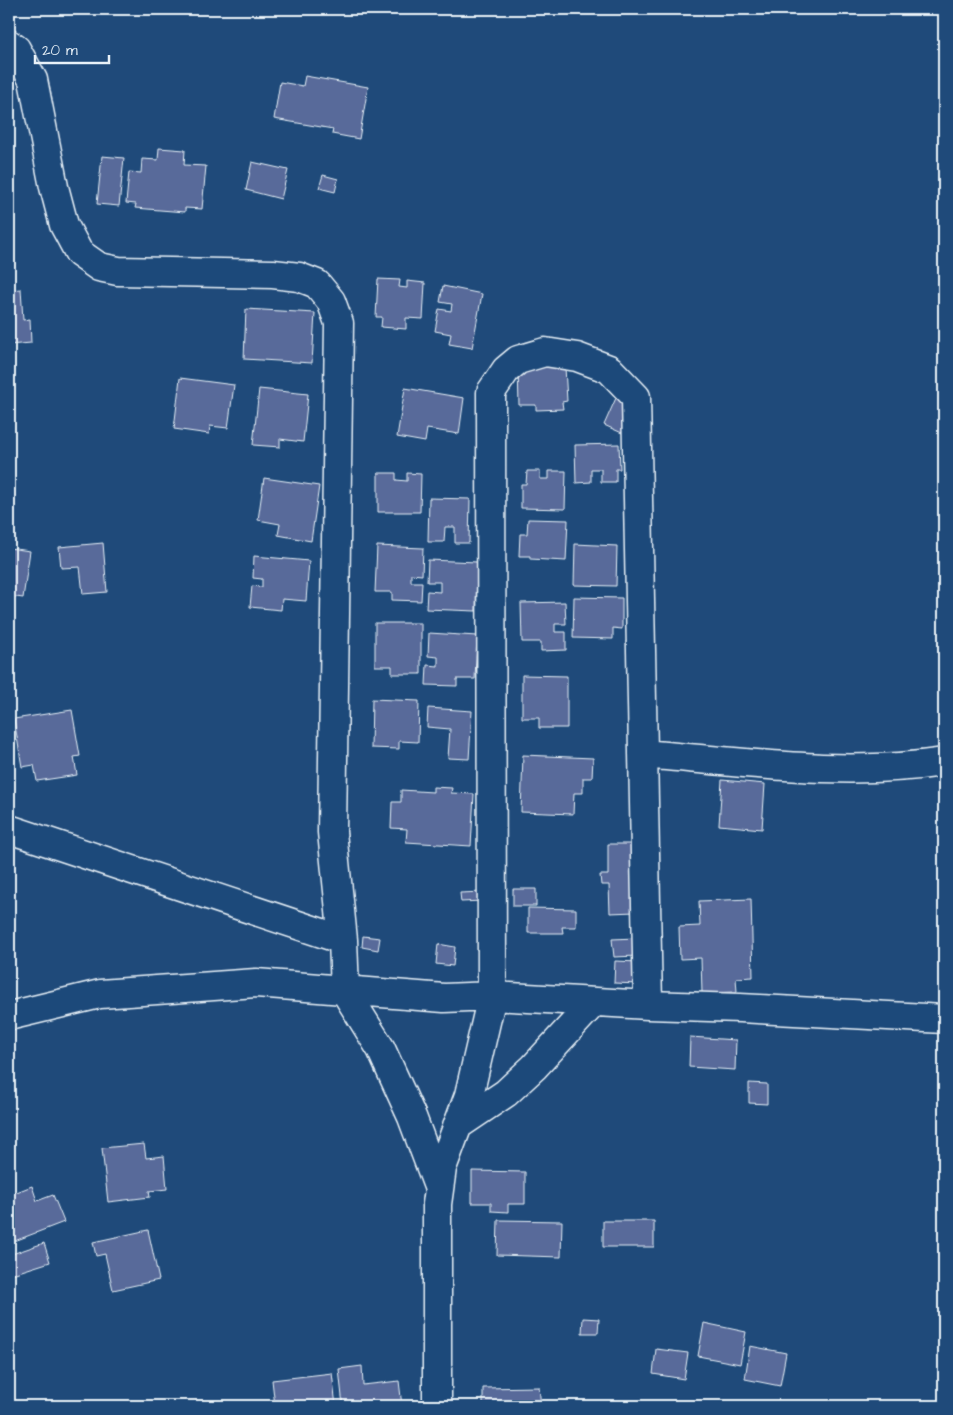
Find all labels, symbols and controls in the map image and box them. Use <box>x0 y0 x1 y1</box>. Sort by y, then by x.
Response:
scale bar <box>35 32 109 64</box>
text: 20 m <box>42 40 78 61</box>

